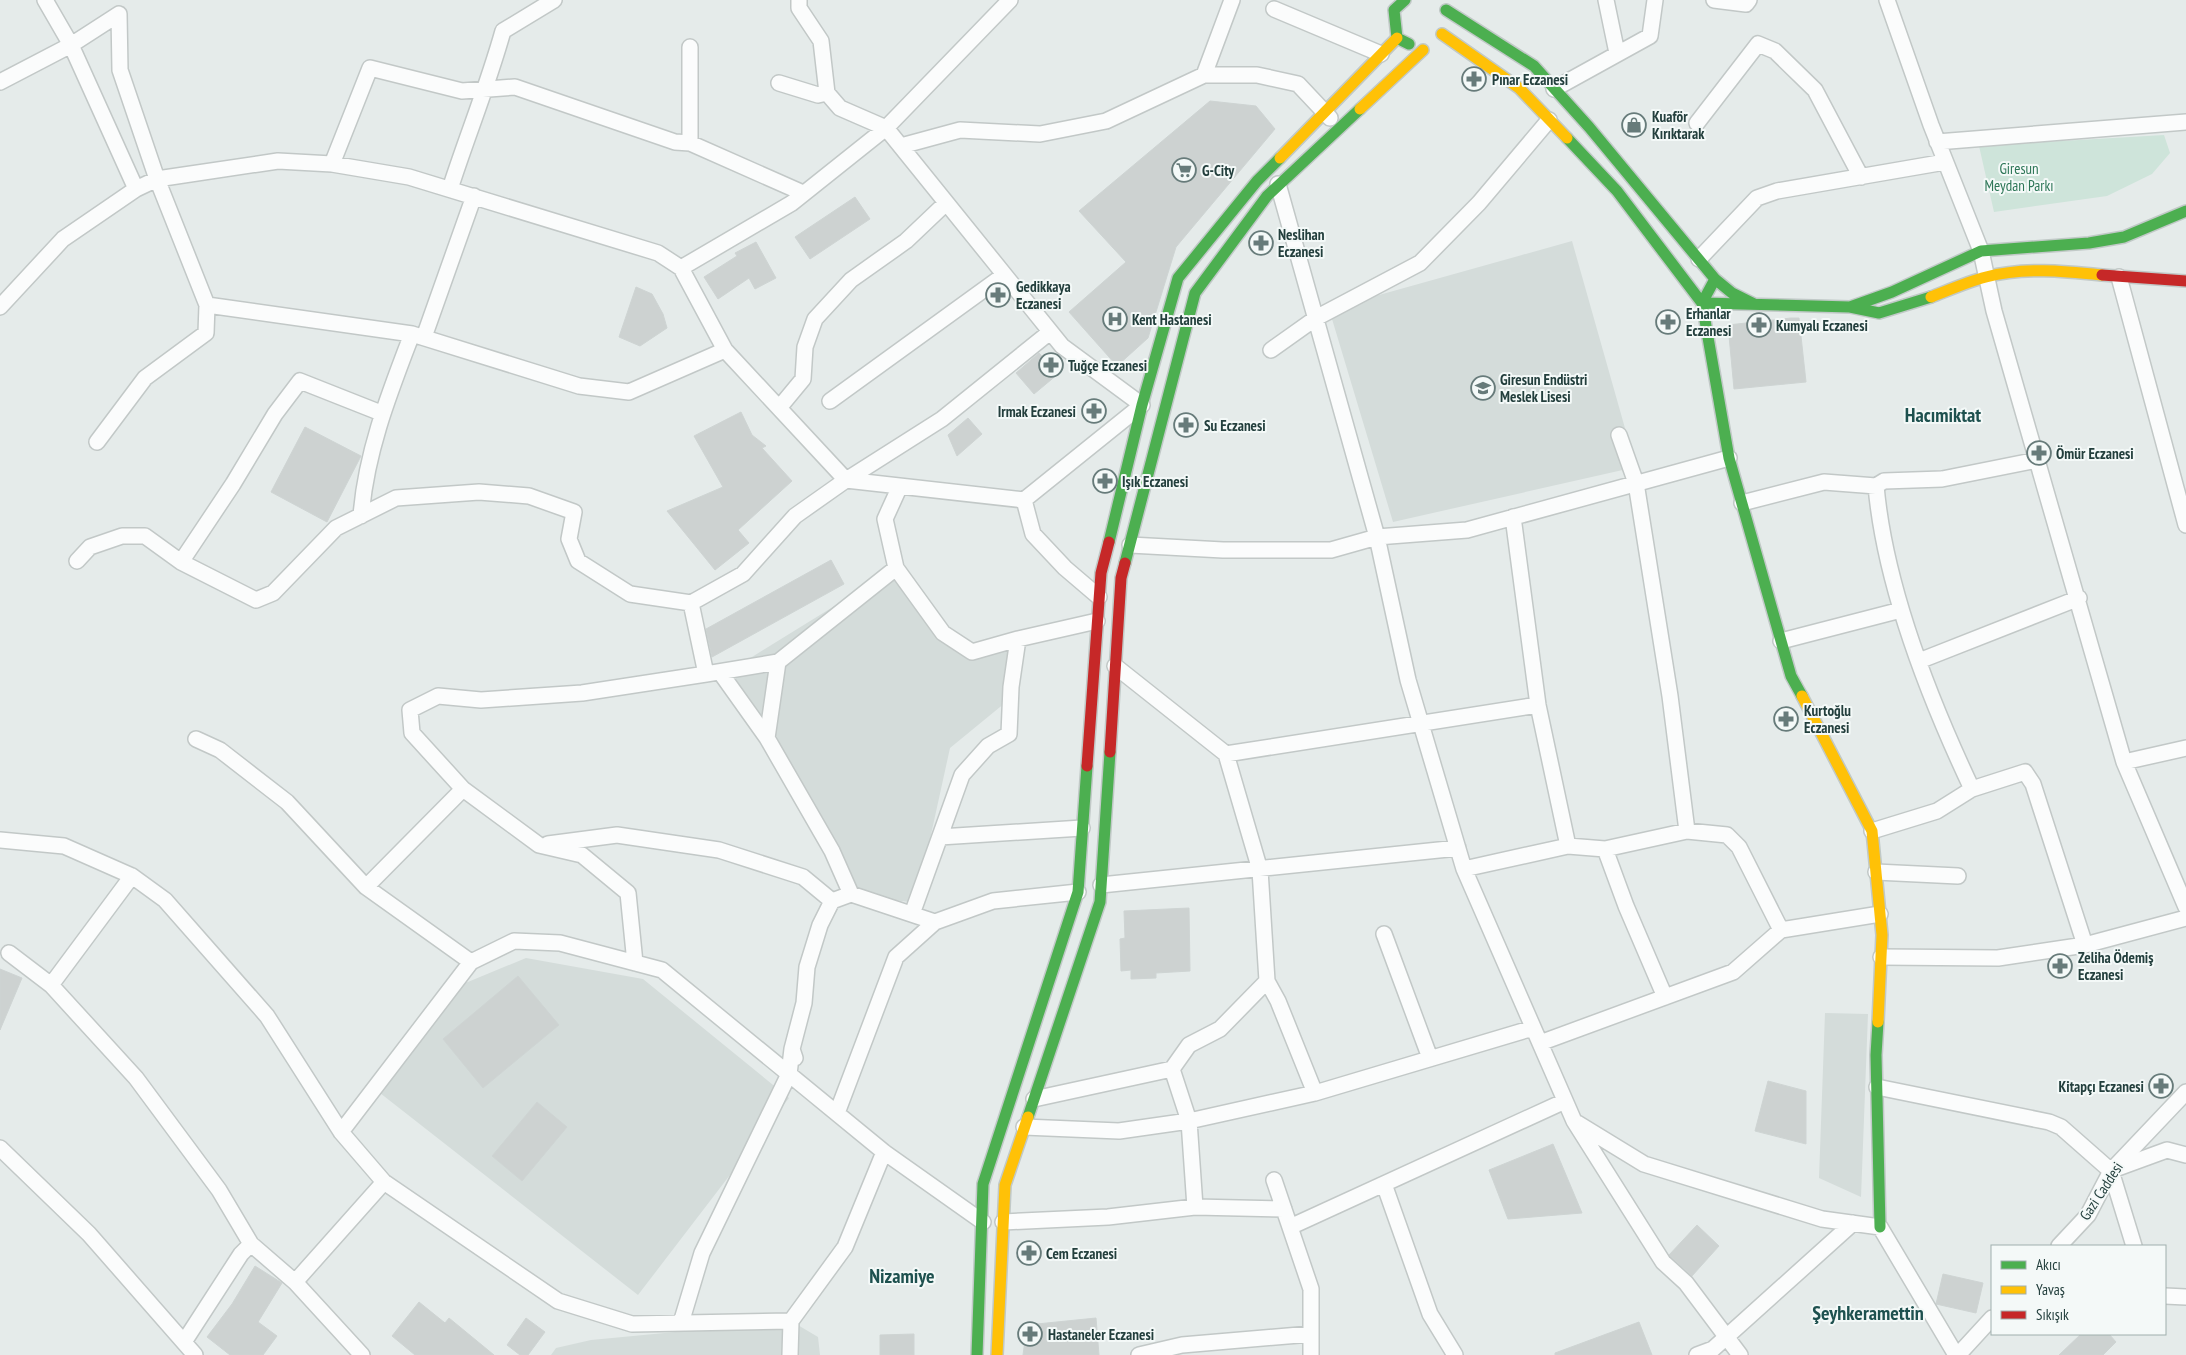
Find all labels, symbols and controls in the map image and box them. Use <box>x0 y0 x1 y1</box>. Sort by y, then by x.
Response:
pharmacy icon: Pınar Eczanesi <box>1461 66 1487 92</box>
place label: Pınar Eczanesi <box>1492 70 1568 89</box>
place label: Kuaför Kırıktarak <box>1652 107 1705 143</box>
shop icon: Kuaför Kırıktarak <box>1621 112 1647 138</box>
supermarket icon: G-City <box>1171 157 1197 183</box>
park label: Giresun Meydan Parkı <box>1985 159 2053 195</box>
place label: G-City <box>1202 161 1235 180</box>
place label: Neslihan Eczanesi <box>1278 225 1325 261</box>
pharmacy icon: Neslihan Eczanesi <box>1248 230 1274 256</box>
place label: Gedikkaya Eczanesi <box>1016 277 1071 313</box>
pharmacy icon: Gedikkaya Eczanesi <box>985 282 1011 308</box>
place label: Erhanlar Eczanesi <box>1686 304 1731 340</box>
hospital icon: Kent Hastanesi <box>1102 306 1128 332</box>
pharmacy icon: Erhanlar Eczanesi <box>1655 309 1681 335</box>
place label: Kent Hastanesi <box>1132 310 1212 329</box>
pharmacy icon: Kumyalı Eczanesi <box>1746 312 1772 338</box>
place label: Kumyalı Eczanesi <box>1776 316 1868 335</box>
pharmacy icon: Tuğçe Eczanesi <box>1038 352 1064 378</box>
place label: Tuğçe Eczanesi <box>1068 356 1147 375</box>
place label: Giresun Endüstri Meslek Lisesi <box>1500 370 1587 406</box>
school or university icon: Giresun Endüstri Meslek Lisesi <box>1470 375 1496 401</box>
pharmacy icon: Irmak Eczanesi <box>1081 398 1107 424</box>
place label: Irmak Eczanesi <box>998 402 1076 421</box>
district label: Hacımiktat <box>1905 402 1981 428</box>
pharmacy icon: Su Eczanesi <box>1173 412 1199 438</box>
place label: Su Eczanesi <box>1204 416 1266 435</box>
pharmacy icon: Ömür Eczanesi <box>2026 440 2052 466</box>
place label: Ömür Eczanesi <box>2056 444 2134 463</box>
pharmacy icon: Işık Eczanesi <box>1092 468 1118 494</box>
place label: Işık Eczanesi <box>1122 472 1188 491</box>
place label: Kurtoğlu Eczanesi <box>1804 701 1851 737</box>
pharmacy icon: Kurtoğlu Eczanesi <box>1773 706 1799 732</box>
place label: Zeliha Ödemiş Eczanesi <box>2078 948 2154 984</box>
pharmacy icon: Zeliha Ödemiş Eczanesi <box>2047 953 2073 979</box>
pharmacy icon: Kitapçı Eczanesi <box>2148 1073 2174 1099</box>
place label: Kitapçı Eczanesi <box>2059 1077 2144 1096</box>
street label: Gazi Caddesi <box>2075 1158 2127 1224</box>
pharmacy icon: Cem Eczanesi <box>1016 1240 1042 1266</box>
place label: Cem Eczanesi <box>1046 1244 1117 1263</box>
legend <box>1991 1245 2166 1335</box>
text: Akıcı <box>2036 1255 2061 1274</box>
district label: Nizamiye <box>869 1263 935 1289</box>
text: Yavaş <box>2036 1280 2065 1299</box>
district label: Şeyhkeramettin <box>1812 1300 1924 1326</box>
text: Sıkışık <box>2036 1305 2069 1324</box>
pharmacy icon: Hastaneler Eczanesi <box>1017 1321 1043 1347</box>
place label: Hastaneler Eczanesi <box>1048 1325 1154 1344</box>

